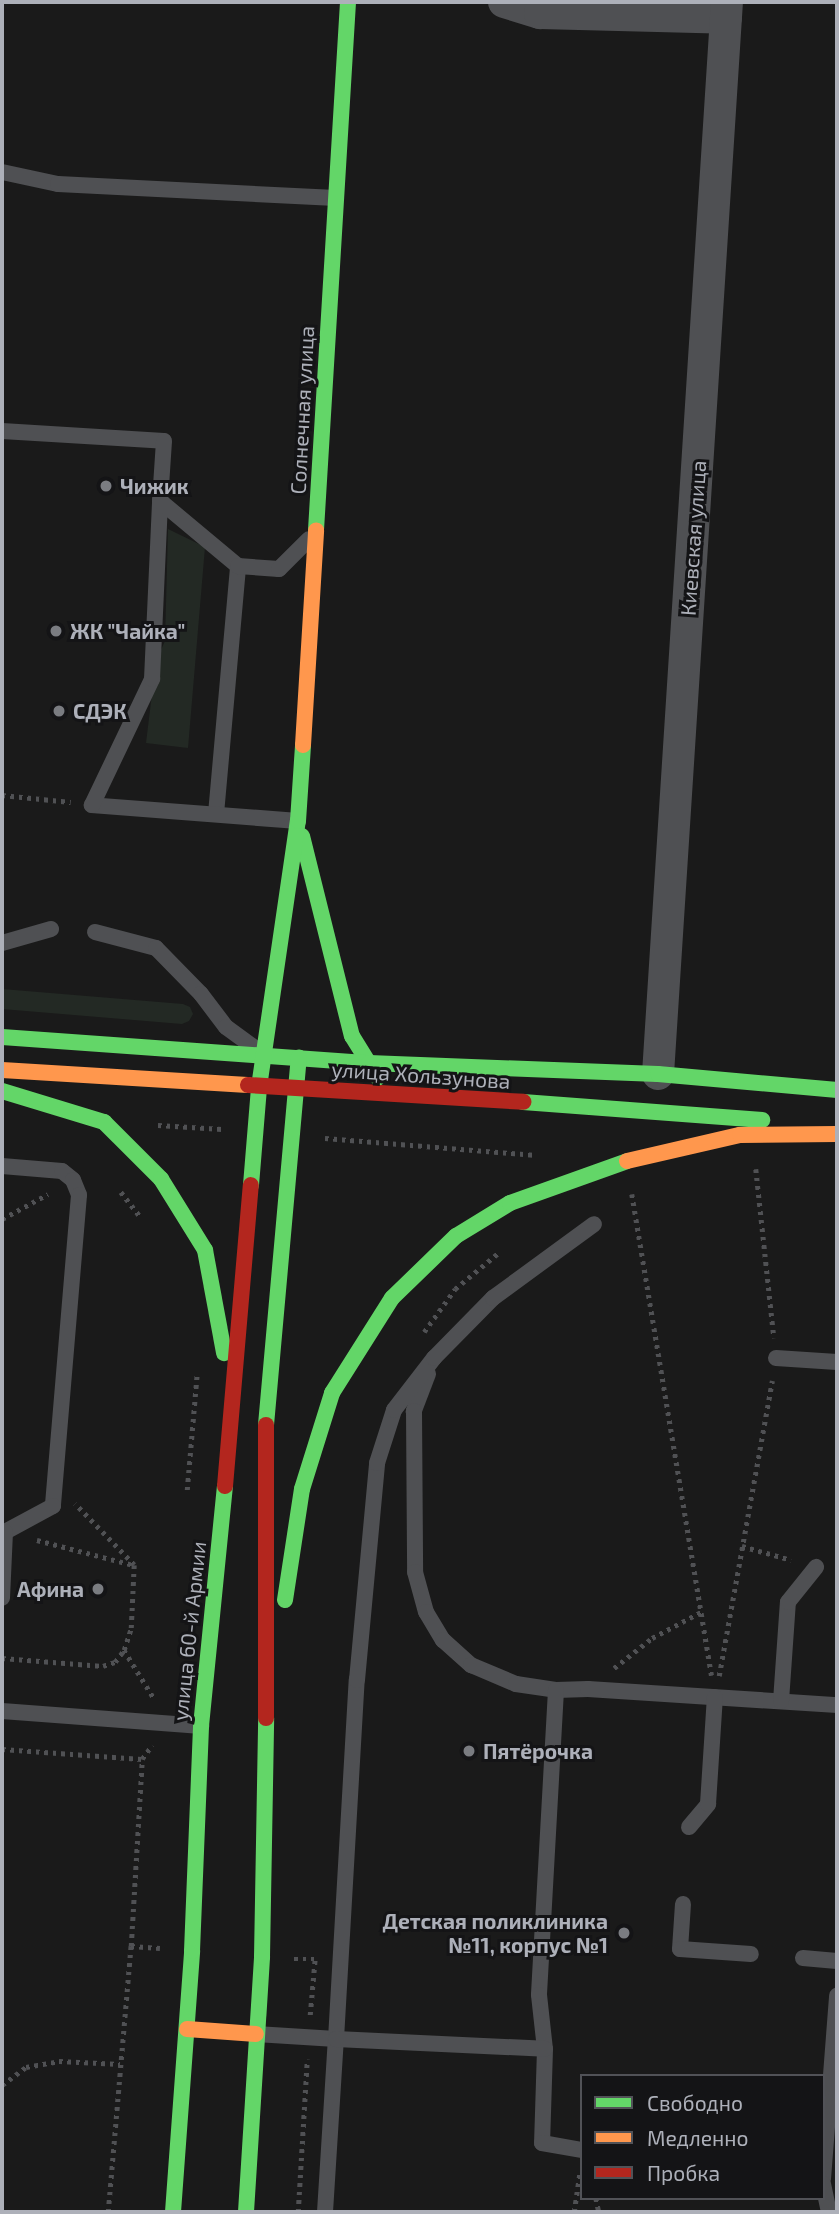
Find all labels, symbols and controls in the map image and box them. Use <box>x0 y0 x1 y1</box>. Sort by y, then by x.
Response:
street label: Солнечная улица <box>285 325 319 495</box>
street label: Киевская улица <box>675 459 711 617</box>
place label: Чижик <box>120 473 189 499</box>
marker: Чижик <box>98 478 114 494</box>
place label: ЖК "Чайка" <box>70 618 186 644</box>
marker: ЖК "Чайка" <box>48 623 64 639</box>
place label: СДЭК <box>73 698 127 724</box>
marker: СДЭК <box>51 703 67 719</box>
street label: улица Хользунова <box>331 1056 511 1094</box>
street label: улица 60-й Армии <box>167 1540 211 1722</box>
place label: Афина <box>17 1576 84 1602</box>
marker: Афина <box>90 1581 106 1597</box>
place label: Пятёрочка <box>483 1738 593 1764</box>
marker: Пятёрочка <box>461 1743 477 1759</box>
place label: Детская поликлиника №11, корпус №1 <box>383 1908 608 1958</box>
marker: Детская поликлиника №11, корпус №1 <box>614 1923 634 1943</box>
legend <box>580 2074 825 2200</box>
text: Свободно <box>647 2090 743 2115</box>
text: Медленно <box>647 2125 749 2150</box>
text: Пробка <box>647 2160 720 2185</box>

